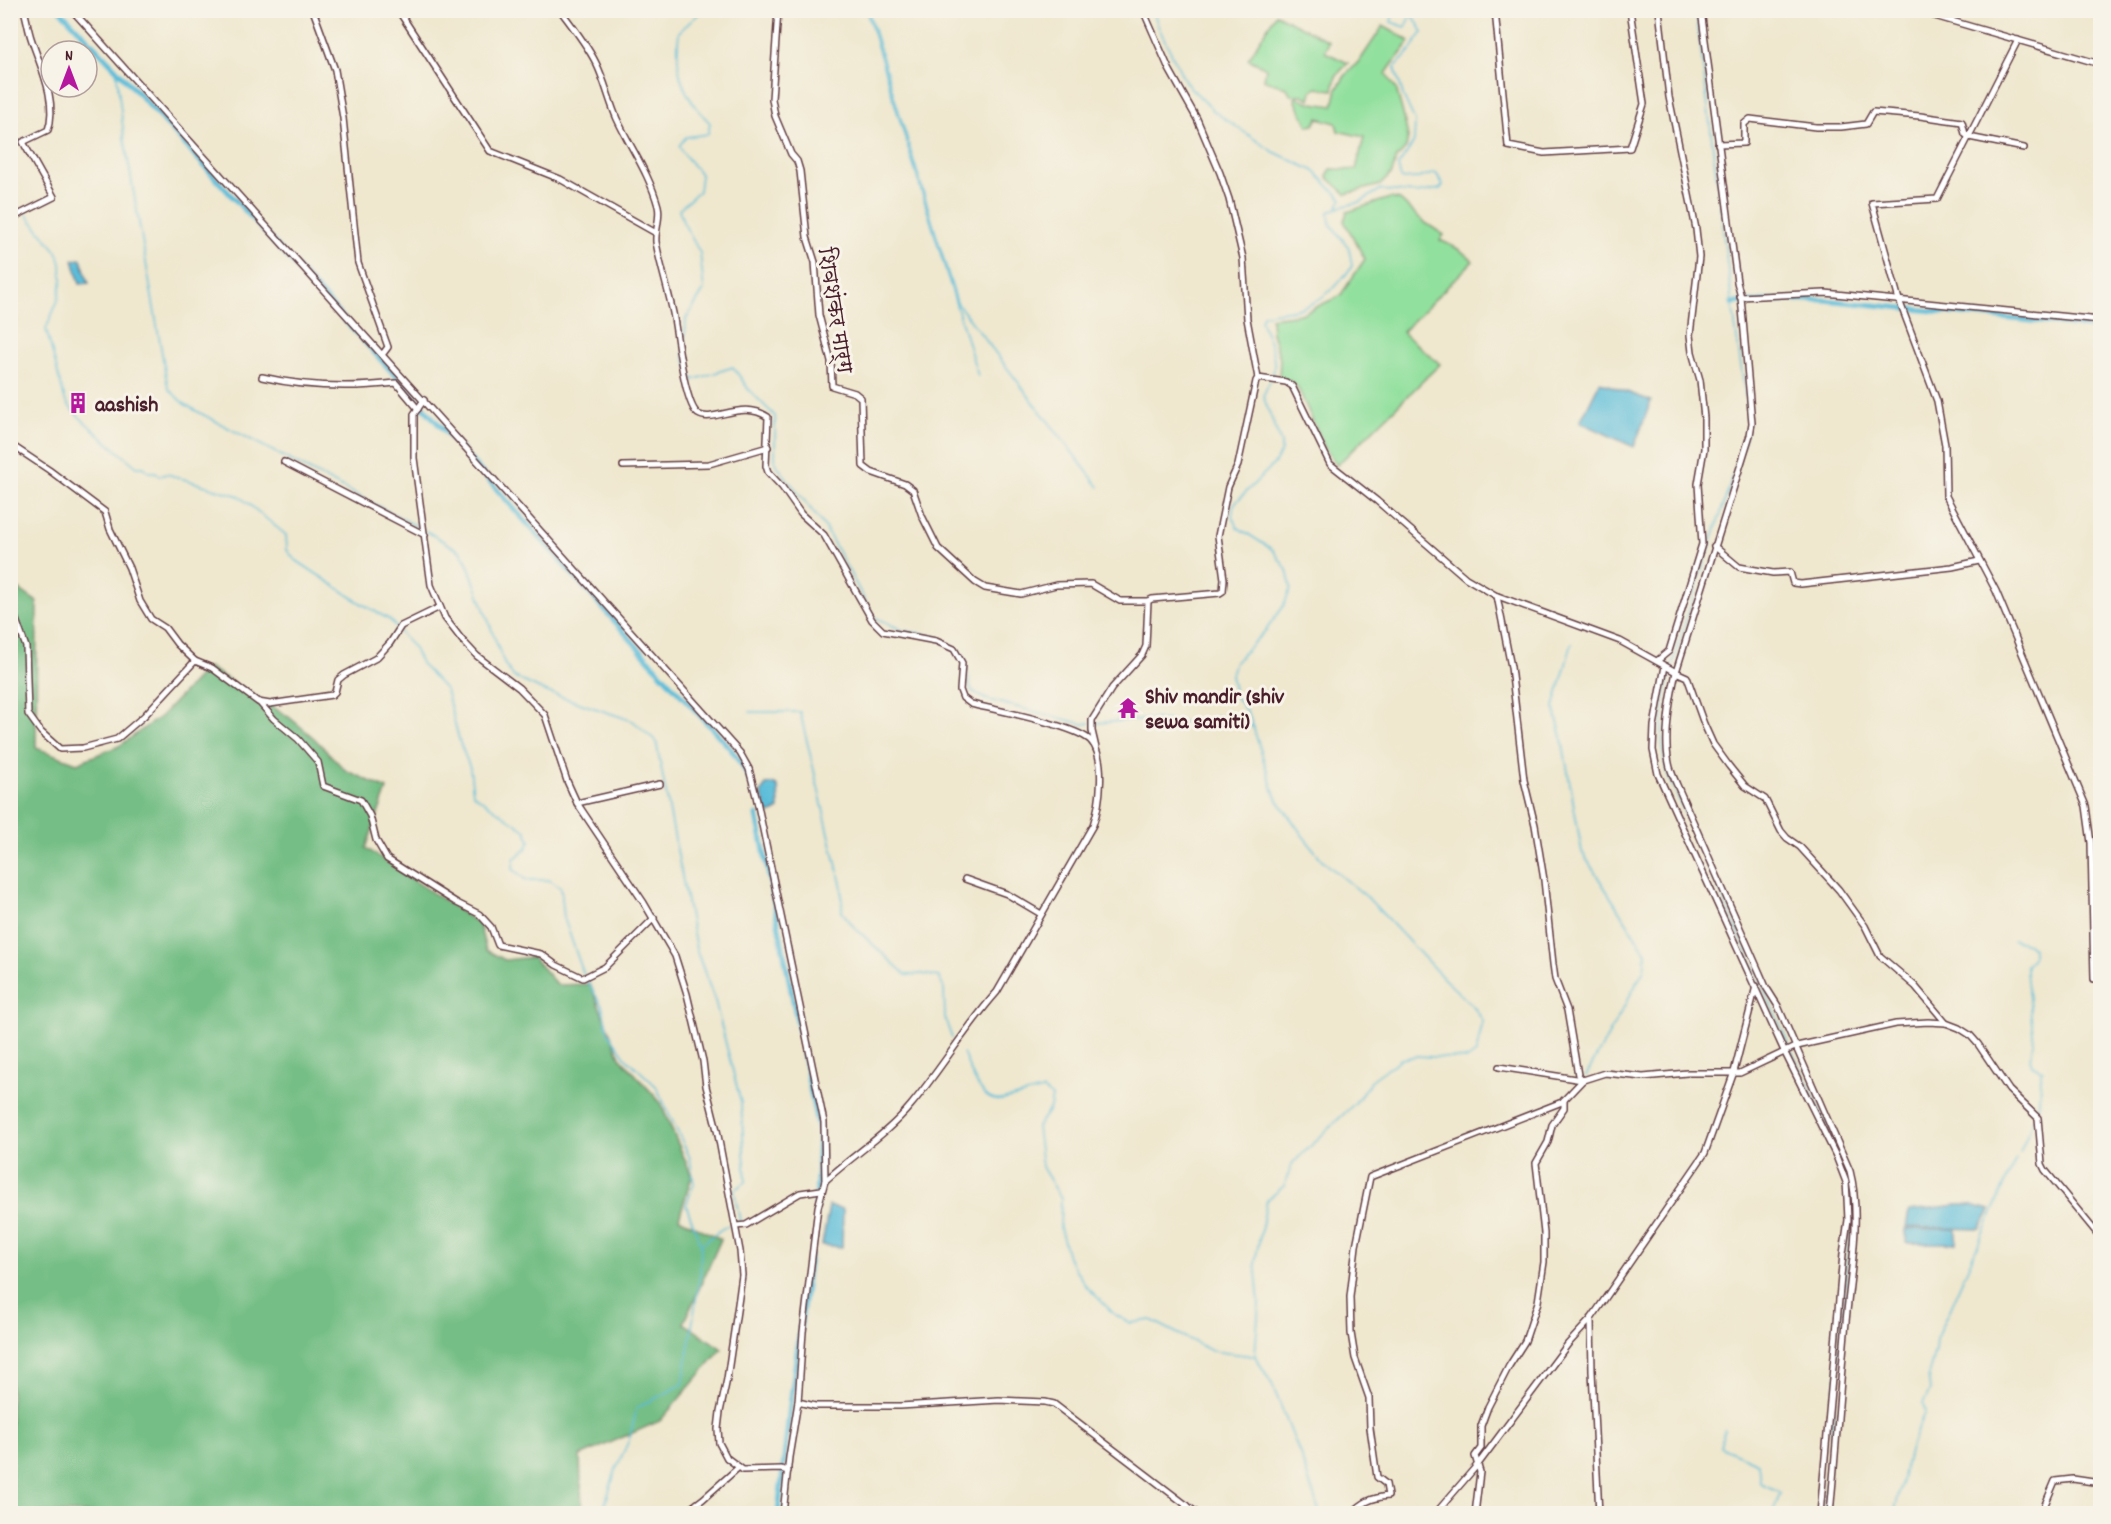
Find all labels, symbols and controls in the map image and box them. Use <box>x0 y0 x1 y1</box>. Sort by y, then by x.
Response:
north arrow <box>39 39 99 99</box>
text: N <box>65 45 73 68</box>
street label: शिवशंकर मार्ग <box>808 245 860 377</box>
building icon: aashish <box>66 391 90 415</box>
place label: aashish <box>95 391 158 422</box>
place label: Shiv mandir (shiv sewa samiti) <box>1145 683 1285 739</box>
temple icon: Shiv mandir (shiv sewa samiti) <box>1116 696 1140 720</box>

